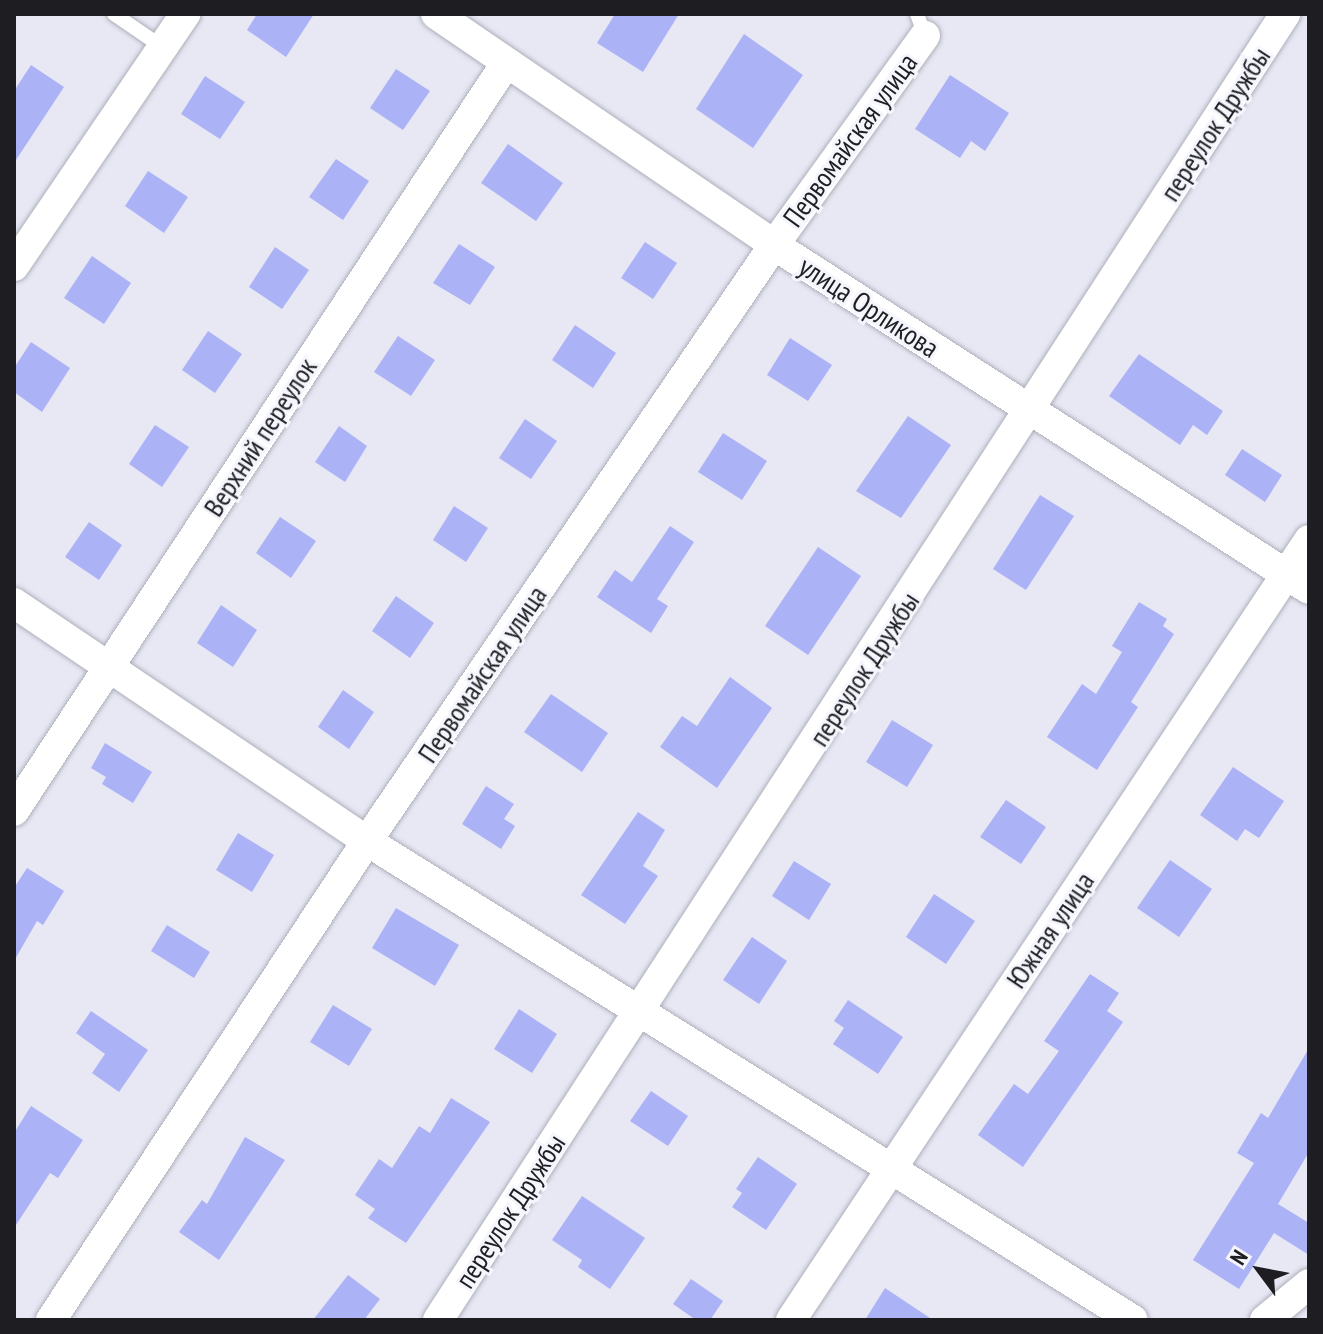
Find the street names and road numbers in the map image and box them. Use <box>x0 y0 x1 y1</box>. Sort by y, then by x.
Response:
street label: переулок Дружбы <box>1153 41 1277 207</box>
street label: Первомайская улица <box>776 47 924 233</box>
street label: улица Орликова <box>793 249 945 365</box>
street label: Верхний переулок <box>196 351 324 523</box>
street label: Первомайская улица <box>410 579 554 769</box>
street label: переулок Дружбы <box>802 586 926 752</box>
street label: Южная улица <box>999 866 1101 994</box>
street label: переулок Дружбы <box>448 1128 572 1294</box>

